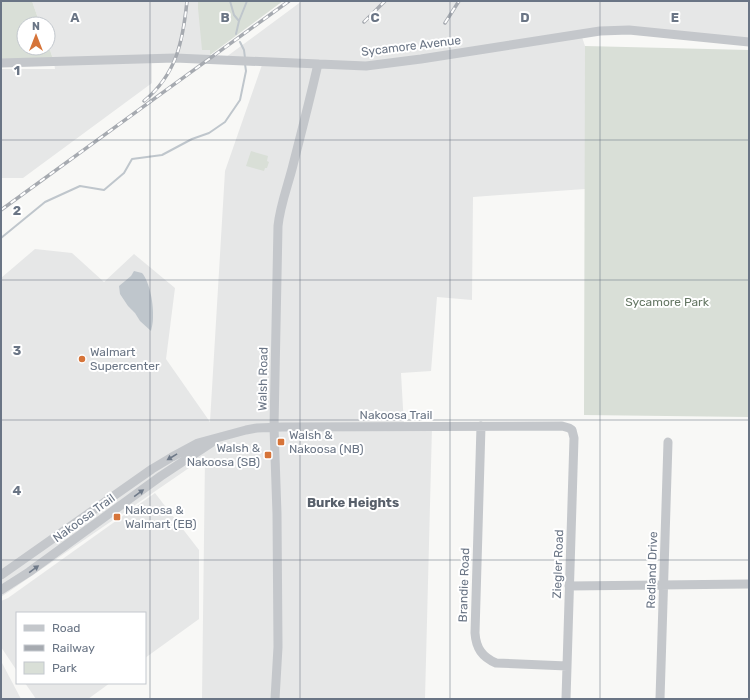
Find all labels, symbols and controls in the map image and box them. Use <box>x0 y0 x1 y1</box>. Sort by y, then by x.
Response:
text: A <box>70 10 80 25</box>
text: B <box>220 10 230 25</box>
text: C <box>370 10 380 25</box>
text: D <box>520 10 530 25</box>
text: E <box>671 10 679 25</box>
north arrow <box>16 16 56 56</box>
text: N <box>32 20 40 33</box>
street label: Sycamore Avenue <box>360 33 462 59</box>
text: 1 <box>14 63 20 78</box>
text: 2 <box>13 203 21 218</box>
park label: Sycamore Park <box>625 295 710 309</box>
text: 3 <box>13 343 22 358</box>
place label: Walmart Supercenter <box>90 345 160 373</box>
street label: Walsh Road <box>255 347 271 411</box>
marker: Walmart Supercenter <box>77 354 87 364</box>
street label: Nakoosa Trail <box>360 408 433 422</box>
place label: Walsh & Nakoosa (NB) <box>289 428 364 456</box>
marker: Walsh & Nakoosa (NB) <box>276 437 286 447</box>
place label: Walsh & Nakoosa (SB) <box>187 441 261 469</box>
marker: Walsh & Nakoosa (SB) <box>263 450 273 460</box>
one-way arrow <box>166 453 178 460</box>
text: 4 <box>13 483 22 498</box>
one-way arrow <box>134 489 145 497</box>
street label: Nakoosa Trail <box>50 491 118 545</box>
district label: Burke Heights <box>307 495 399 510</box>
place label: Nakoosa & Walmart (EB) <box>125 503 196 531</box>
marker: Nakoosa & Walmart (EB) <box>112 512 122 522</box>
street label: Ziegler Road <box>550 529 566 599</box>
street label: Redland Drive <box>644 531 660 609</box>
street label: Brandie Road <box>456 548 472 622</box>
one-way arrow <box>29 565 39 573</box>
legend <box>16 612 146 684</box>
text: Road <box>52 621 80 635</box>
text: Railway <box>52 641 95 655</box>
text: Park <box>52 661 78 675</box>

